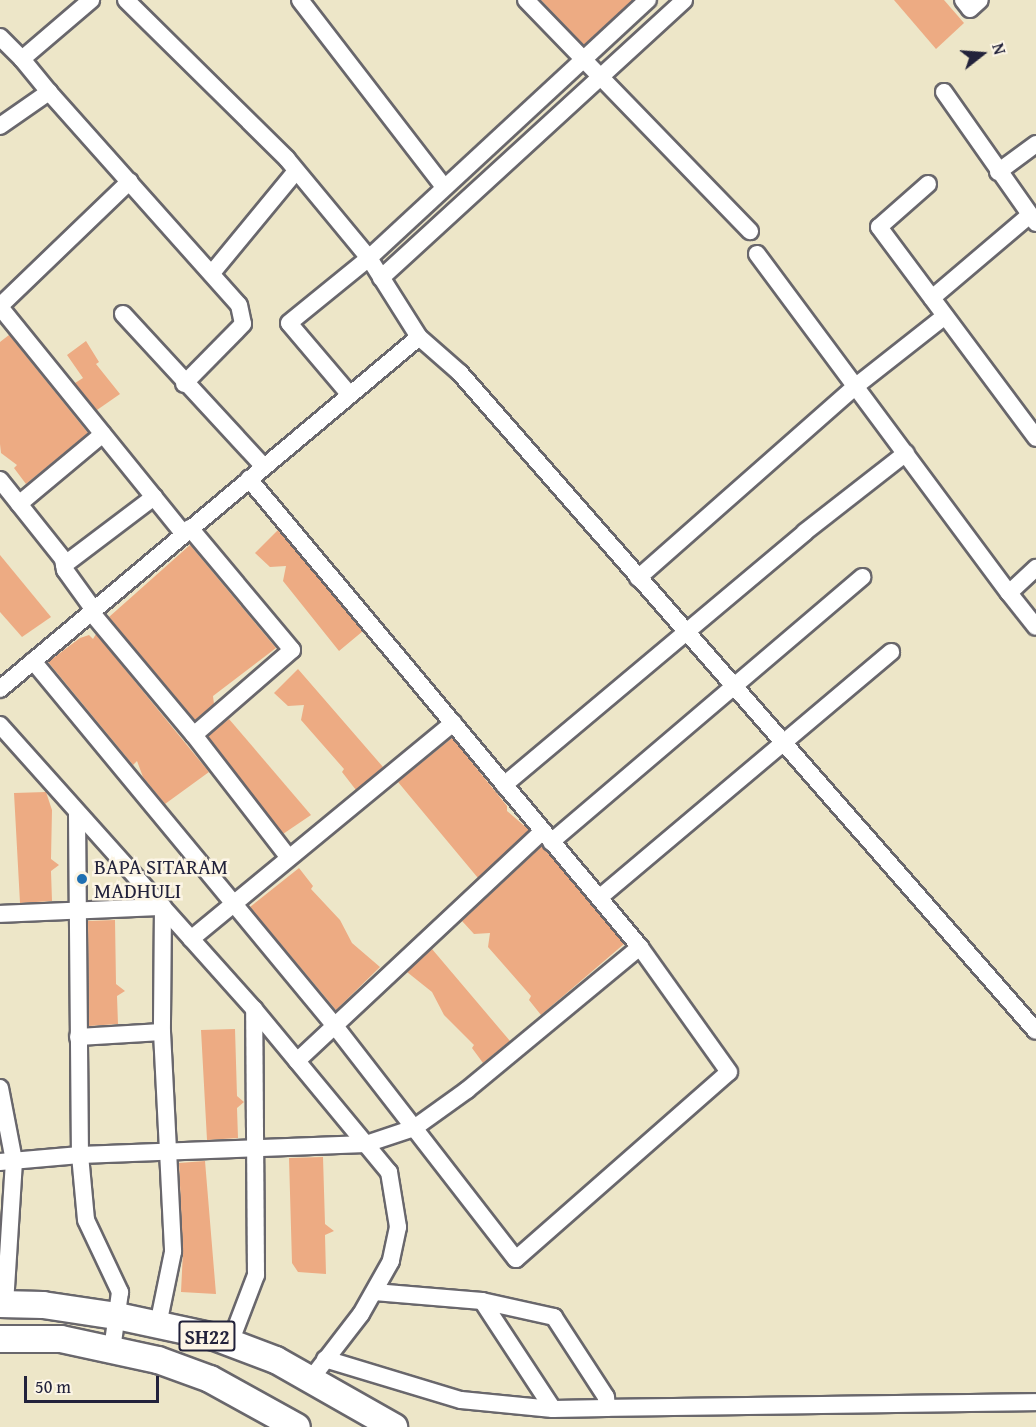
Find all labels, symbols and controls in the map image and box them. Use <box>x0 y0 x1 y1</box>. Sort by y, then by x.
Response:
north arrow <box>952 24 1012 84</box>
text: N <box>986 40 1012 57</box>
place label: BAPA SITARAM MADHULI <box>94 854 228 904</box>
marker: BAPA SITARAM MADHULI <box>75 872 89 886</box>
road number: SH22 <box>177 1319 237 1353</box>
scale bar <box>27 1364 162 1402</box>
text: 50 m <box>35 1373 71 1400</box>

